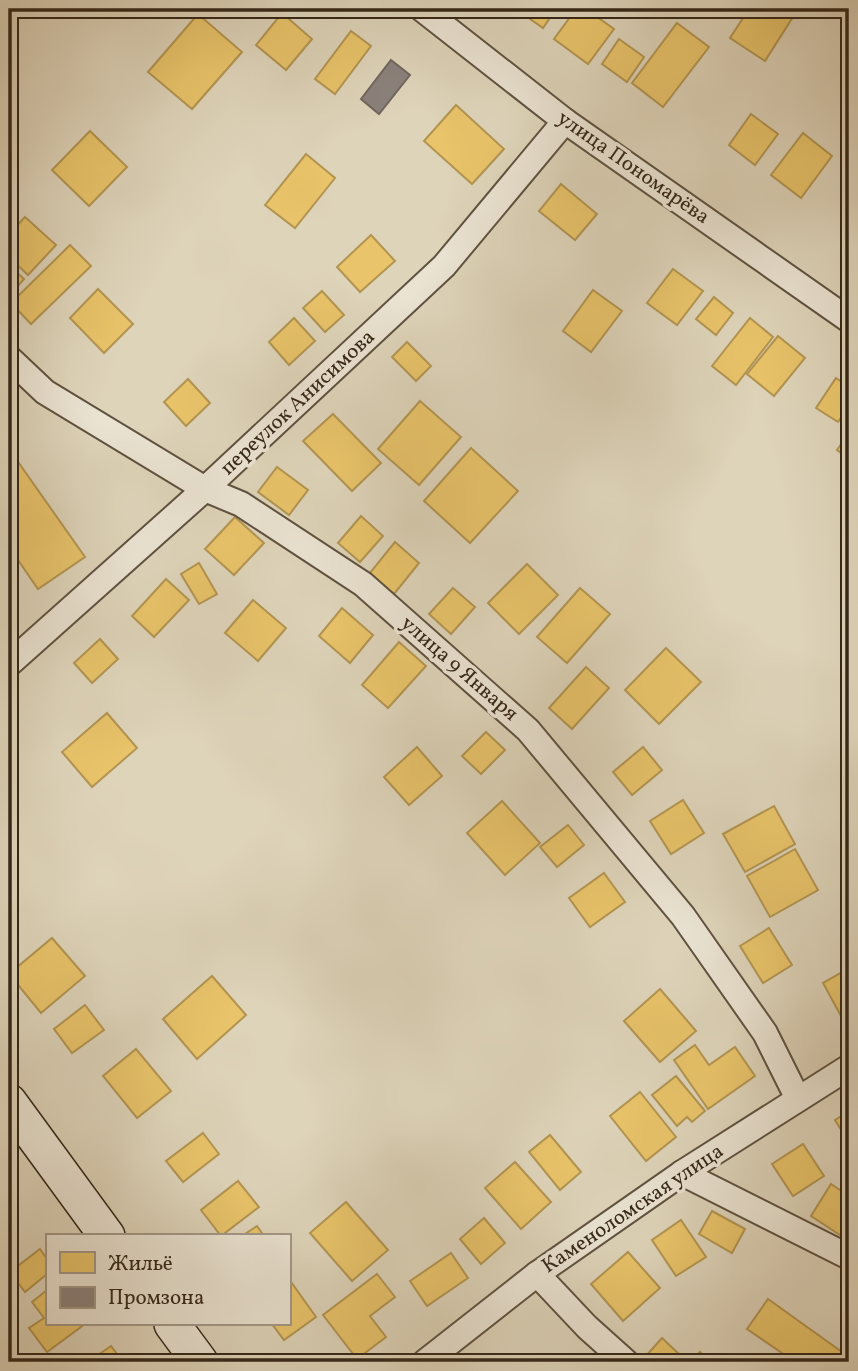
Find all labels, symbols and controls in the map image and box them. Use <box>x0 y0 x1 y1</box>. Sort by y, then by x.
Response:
street label: улица Пономарёва <box>551 104 715 232</box>
street label: переулок Анисимова <box>214 324 382 482</box>
street label: улица 9 Января <box>394 610 524 728</box>
street label: Каменоломская улица <box>536 1137 730 1281</box>
legend <box>46 1234 290 1326</box>
text: Жильё <box>108 1250 173 1279</box>
text: Промзона <box>108 1284 204 1313</box>

